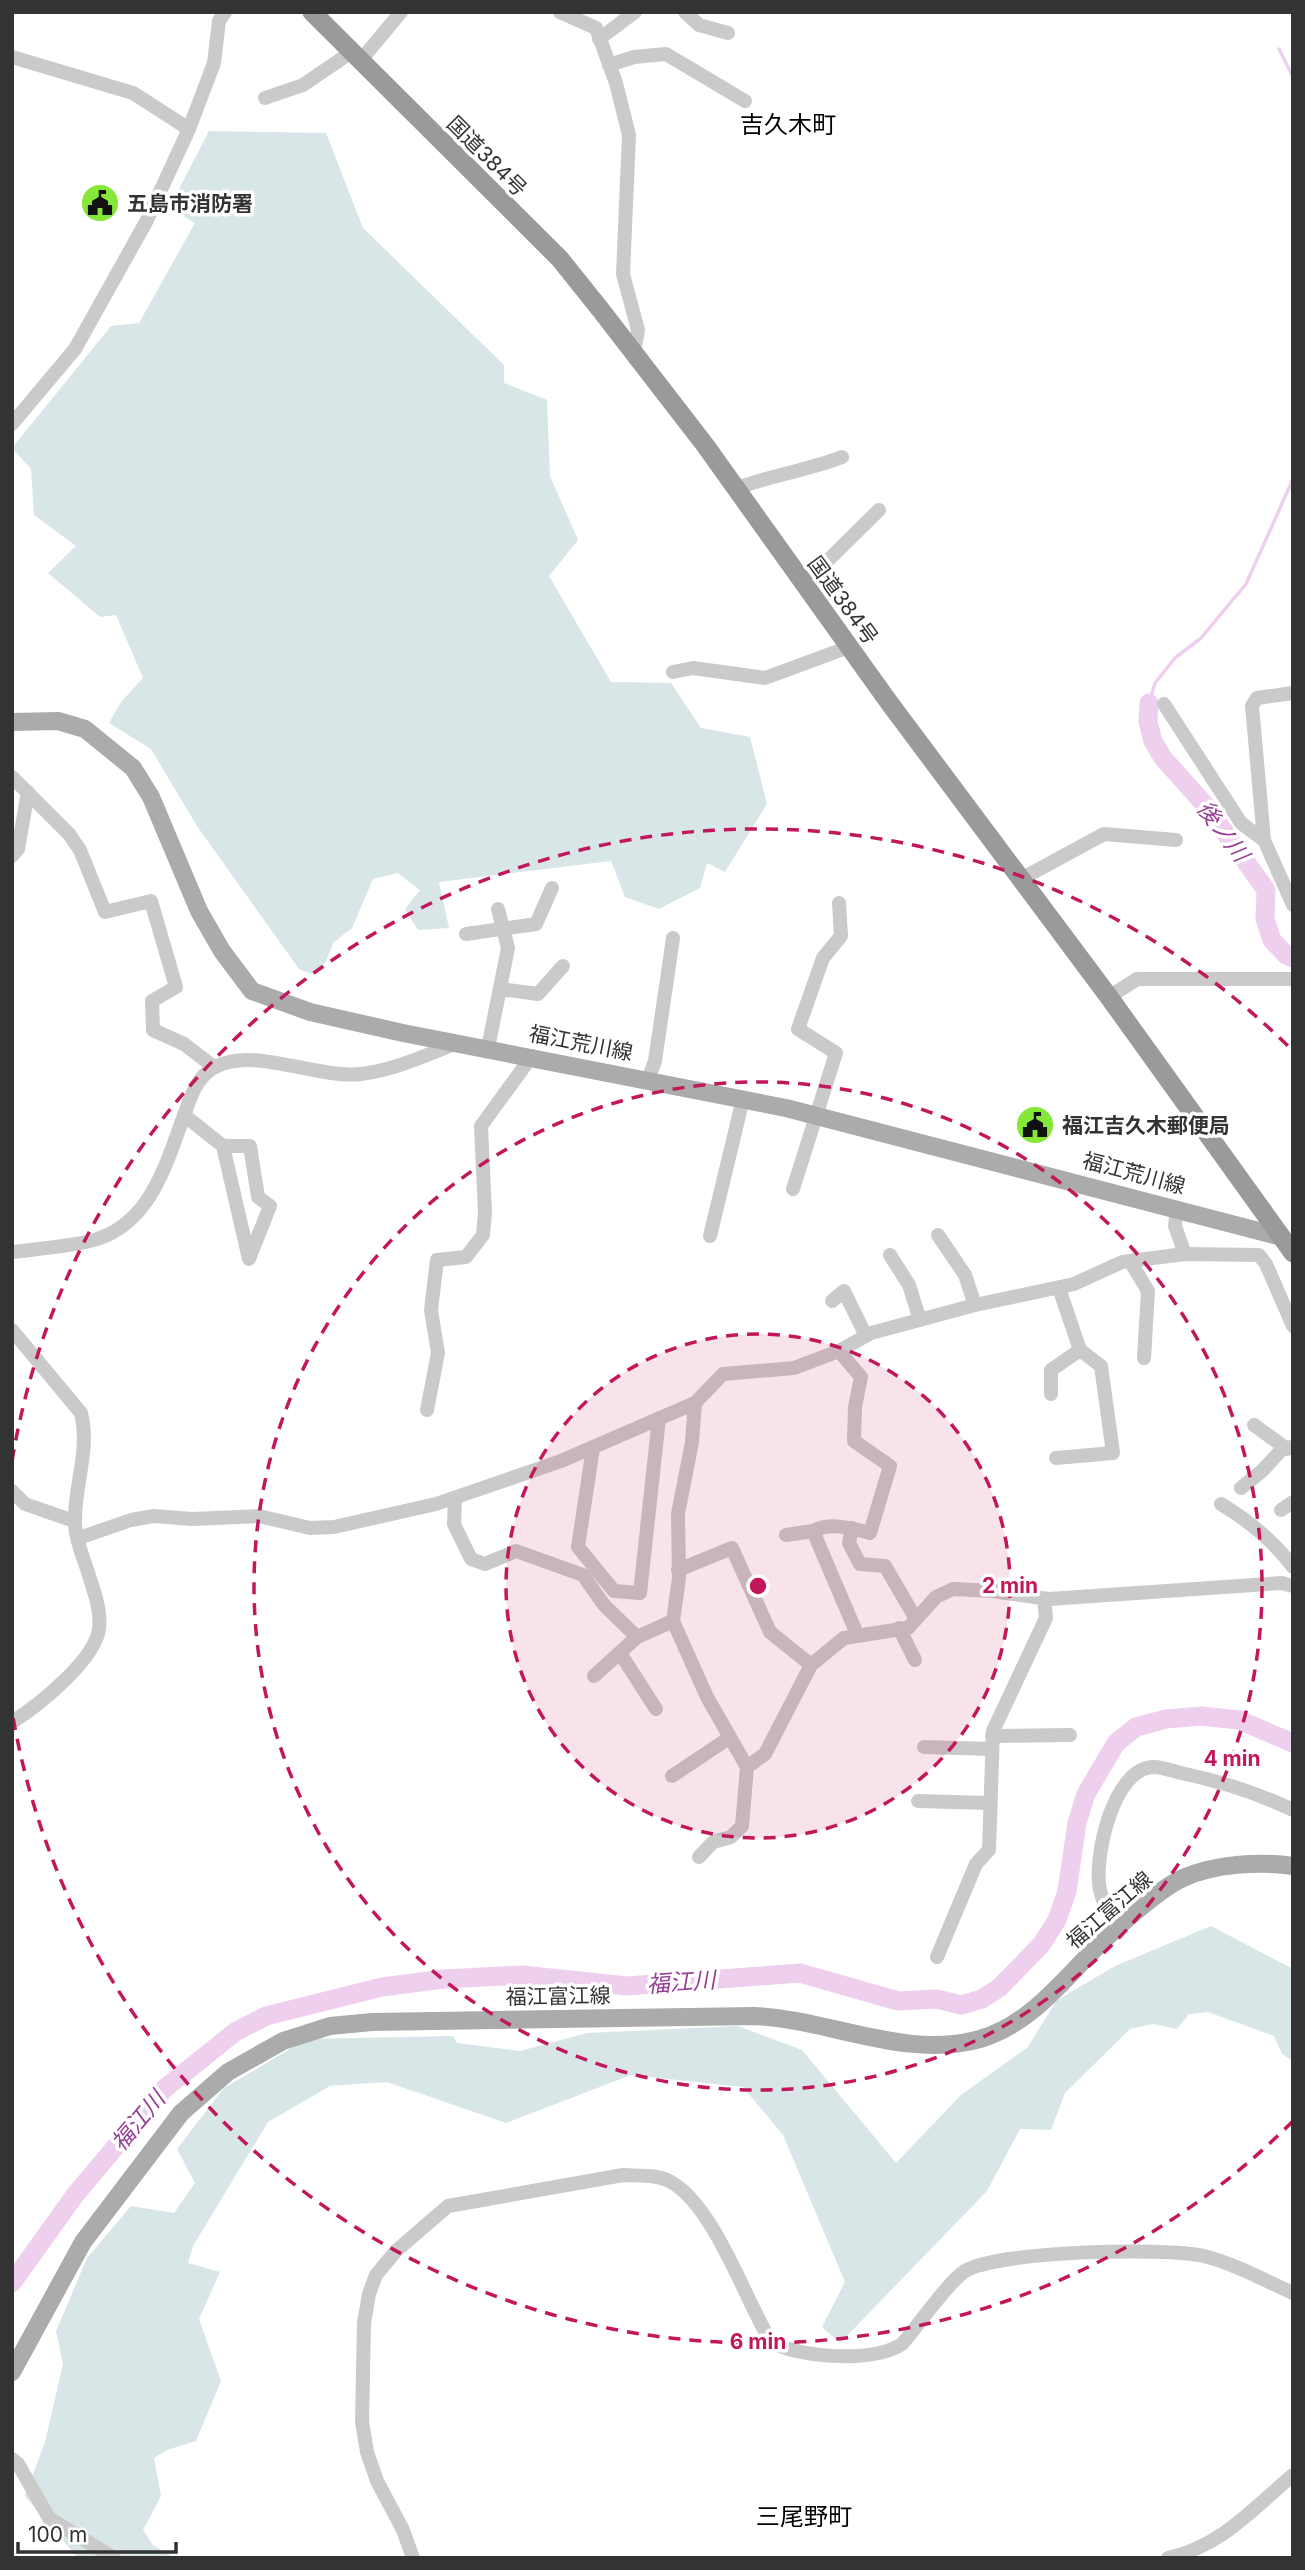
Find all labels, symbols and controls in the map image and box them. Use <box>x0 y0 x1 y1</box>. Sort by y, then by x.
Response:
district label: 吉久木町 <box>740 110 836 139</box>
street label: 国道384号 <box>442 111 532 201</box>
public building icon: 五島市消防署 <box>79 182 121 224</box>
place label: 五島市消防署 <box>127 191 253 216</box>
street label: 国道384号 <box>803 551 883 649</box>
water label: 後ノ川 <box>1191 795 1257 869</box>
street label: 福江荒川線 <box>527 1021 635 1065</box>
public building icon: 福江吉久木郵便局 <box>1014 1104 1056 1146</box>
place label: 福江吉久木郵便局 <box>1062 1113 1230 1138</box>
street label: 福江荒川線 <box>1080 1147 1188 1199</box>
text: 2 min <box>982 1573 1038 1598</box>
centre of rings <box>746 1574 770 1598</box>
text: 4 min <box>1203 1746 1261 1771</box>
street label: 福江富江線 <box>1061 1866 1157 1954</box>
water label: 福江川 <box>646 1965 719 1998</box>
street label: 福江富江線 <box>505 1983 611 2009</box>
water label: 福江川 <box>105 2083 173 2156</box>
text: 6 min <box>730 2329 786 2354</box>
district label: 三尾野町 <box>756 2502 852 2531</box>
scale bar <box>18 2510 175 2554</box>
text: 100 m <box>28 2522 87 2547</box>

